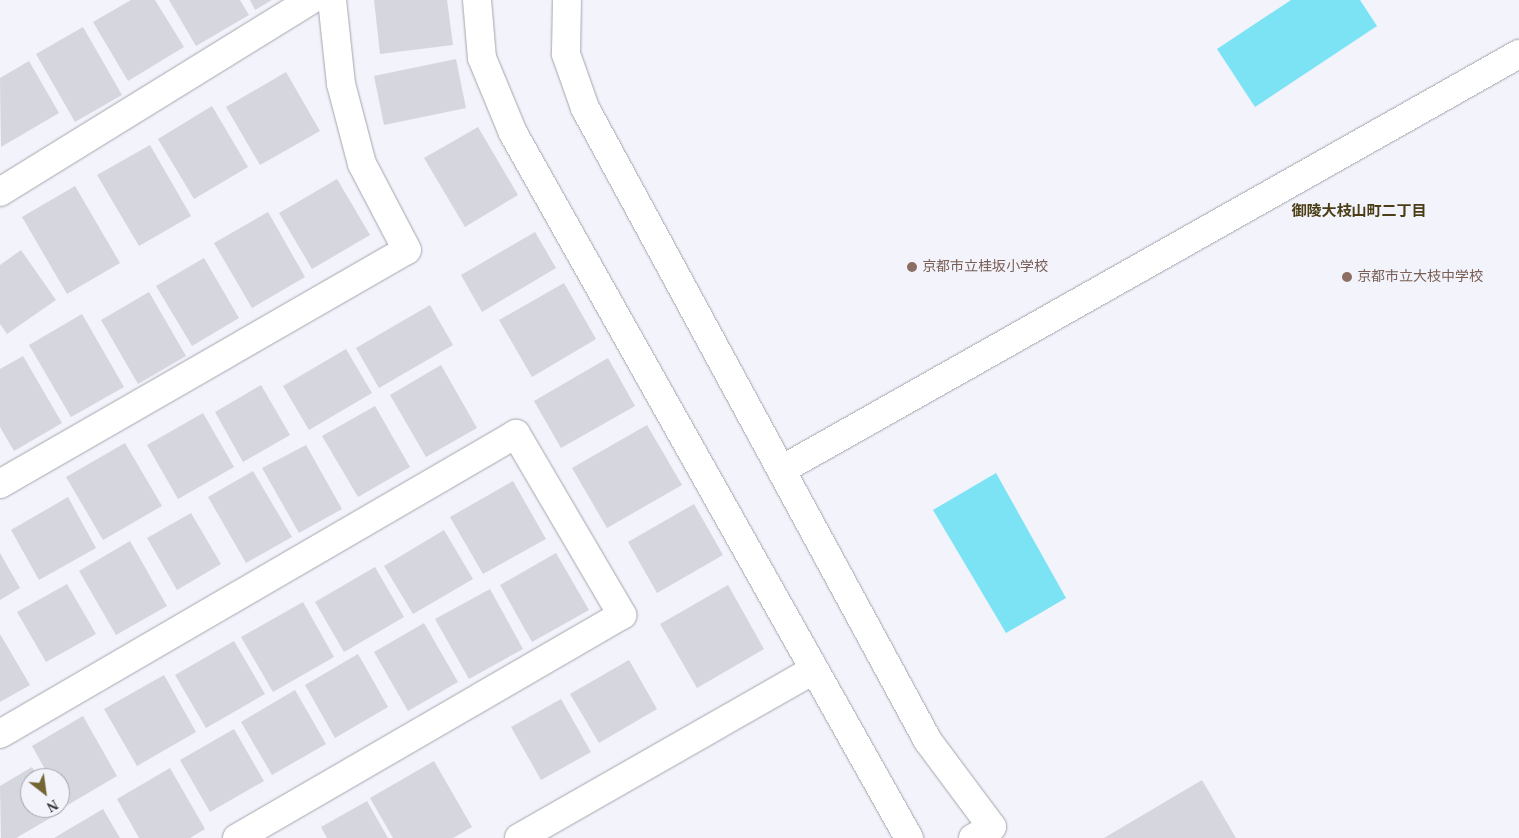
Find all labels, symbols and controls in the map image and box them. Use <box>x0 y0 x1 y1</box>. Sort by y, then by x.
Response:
district label: 御陵大枝山町二丁目 <box>1292 203 1426 221</box>
place label: 京都市立桂坂小学校 <box>922 259 1048 275</box>
marker: 京都市立桂坂小学校 <box>906 261 918 273</box>
place label: 京都市立大枝中学校 <box>1357 269 1483 285</box>
marker: 京都市立大枝中学校 <box>1341 271 1353 283</box>
north arrow <box>20 768 70 818</box>
text: N <box>44 797 60 815</box>

